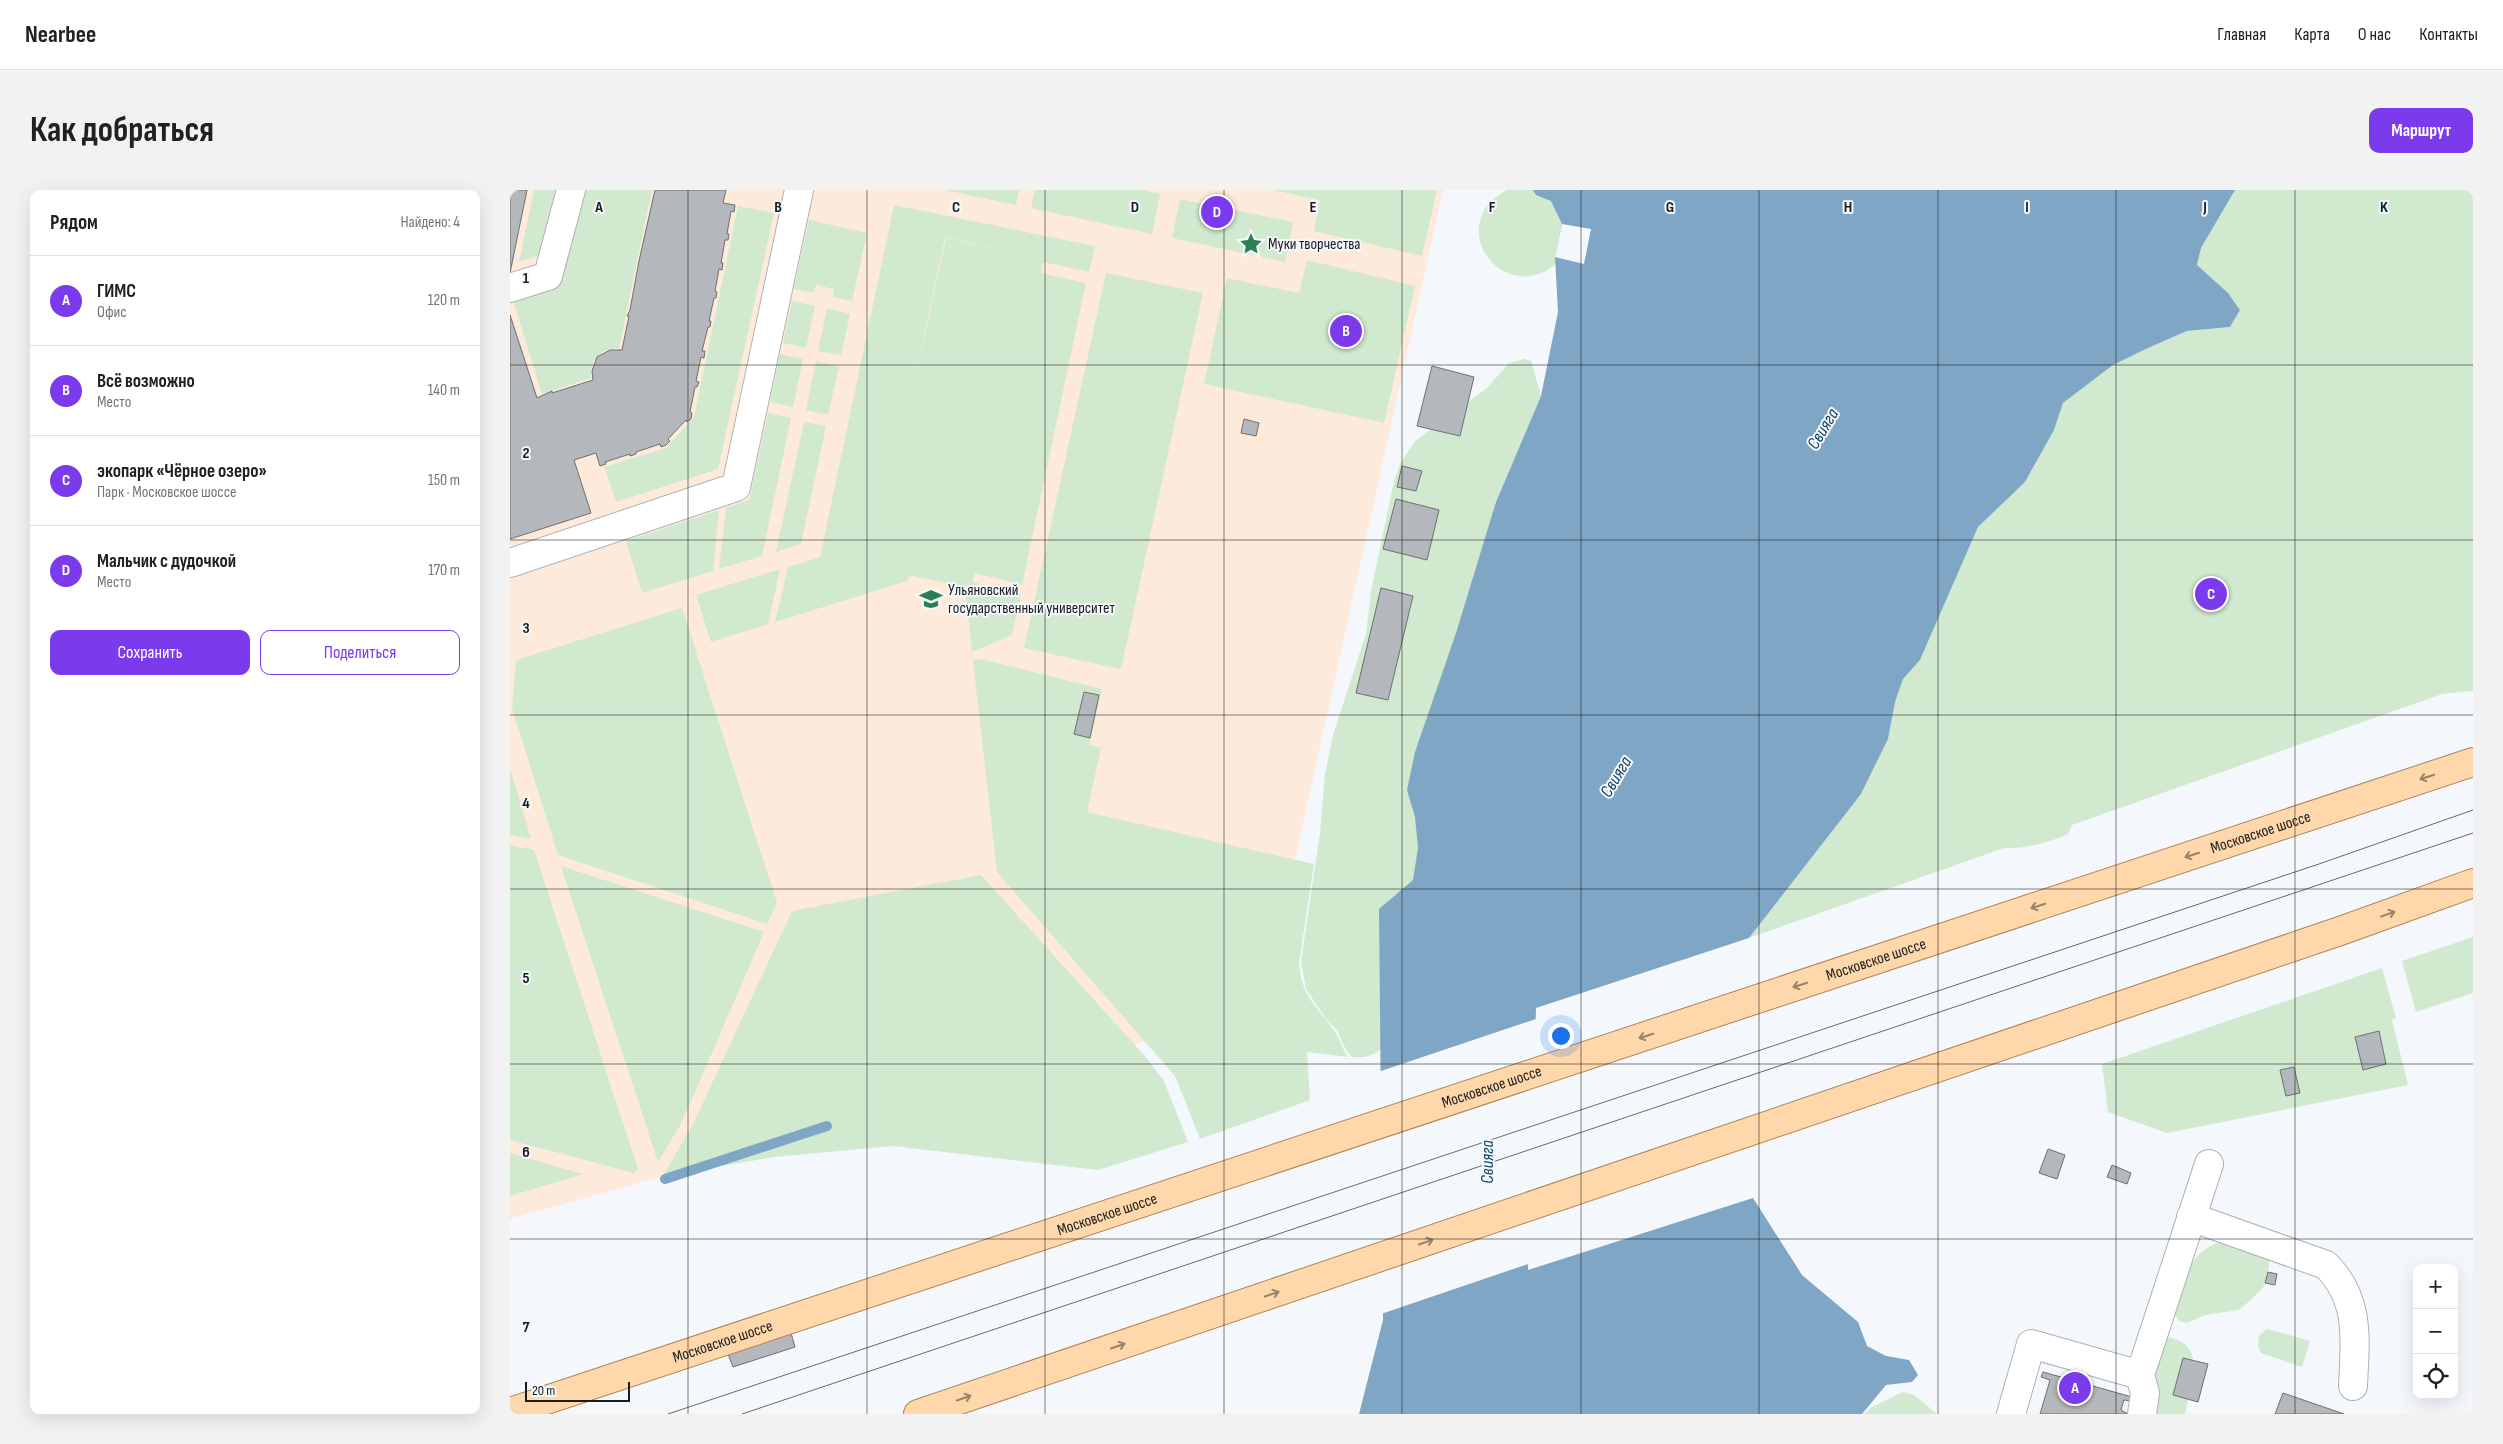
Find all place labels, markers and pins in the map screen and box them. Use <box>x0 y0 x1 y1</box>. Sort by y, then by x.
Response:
pin: D <box>1201 193 1233 231</box>
place icon: Муки творчества <box>1238 231 1264 257</box>
place label: Муки творчества <box>1268 235 1361 254</box>
pin: B <box>1330 312 1362 350</box>
pin: C <box>2195 575 2227 613</box>
place label: Ульяновский государственный университет <box>948 581 1116 618</box>
school or university icon: Ульяновский государственный университет <box>918 586 944 612</box>
pin: A <box>2059 1369 2091 1407</box>

